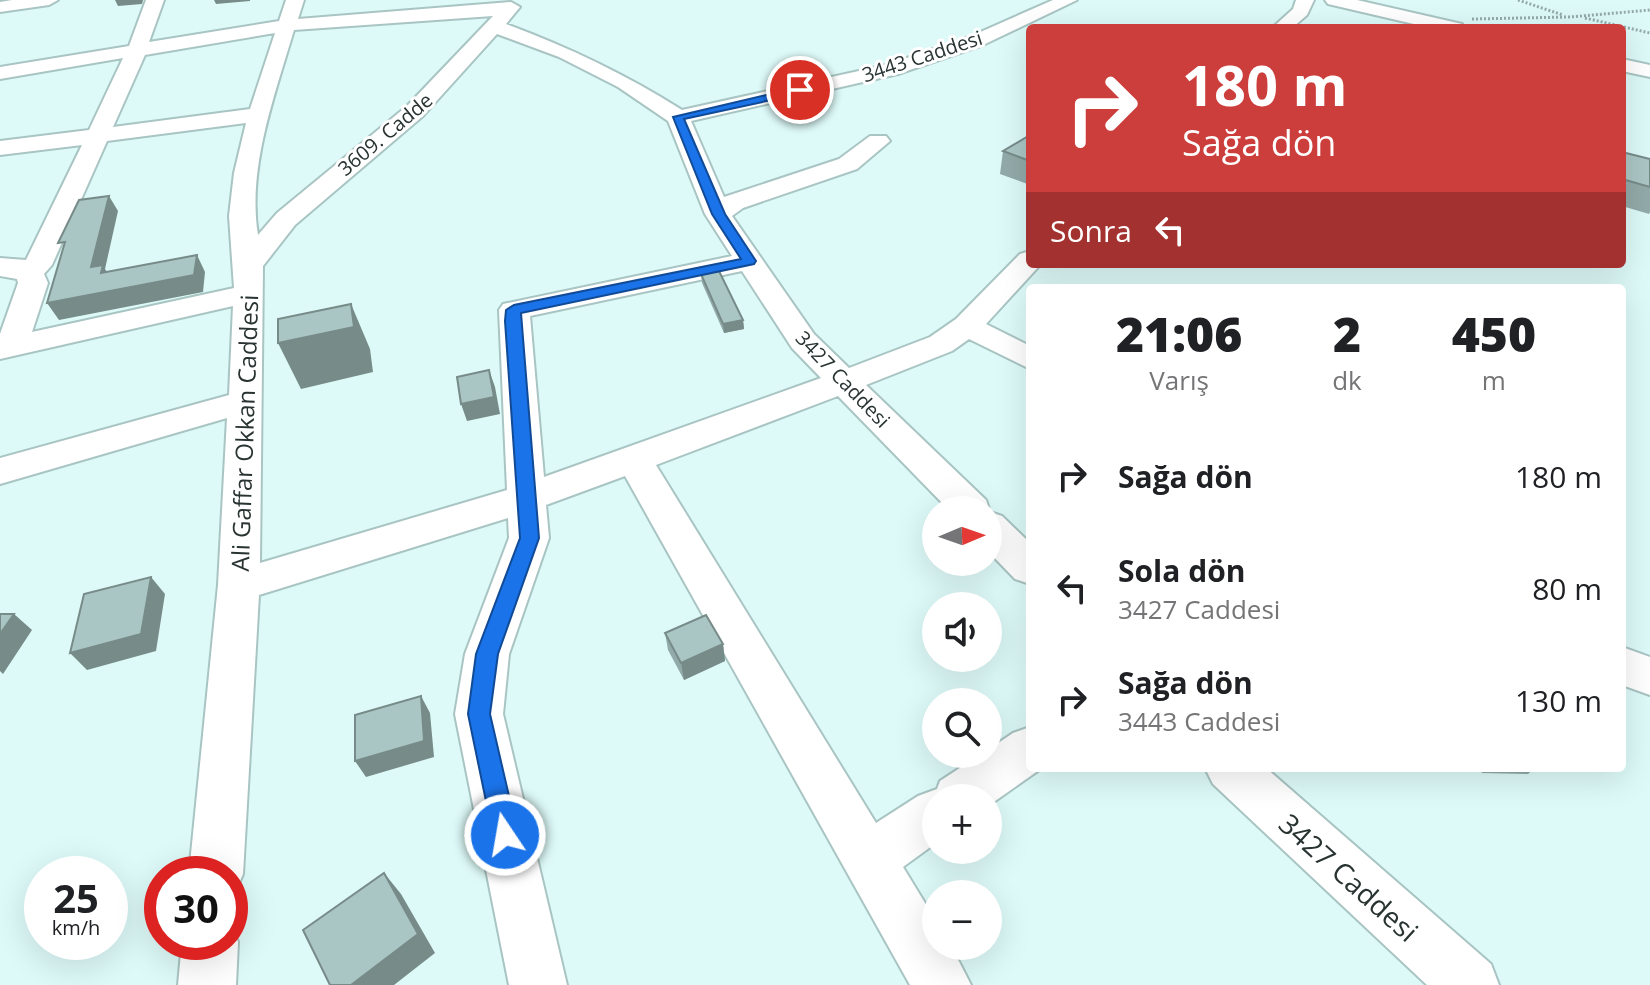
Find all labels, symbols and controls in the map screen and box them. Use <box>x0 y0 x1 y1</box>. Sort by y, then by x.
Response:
street label: 3443 Caddesi <box>858 24 986 88</box>
text: 180 m <box>1182 46 1348 122</box>
pin <box>766 56 834 124</box>
icon: right <box>1050 56 1154 160</box>
icon: arrive <box>778 68 822 112</box>
street label: 3609. Cadde <box>332 87 438 181</box>
text: Sağa dön <box>1182 118 1336 167</box>
icon: left <box>1148 208 1192 252</box>
text: Sonra <box>1050 210 1132 251</box>
street label: Ali Gaffar Okkan Caddesi <box>223 294 265 572</box>
text: 21:06 <box>1116 301 1242 366</box>
text: 2 <box>1333 301 1361 366</box>
text: 450 <box>1452 301 1536 366</box>
street label: 3427 Caddesi <box>790 325 896 433</box>
text: Varış <box>1149 362 1209 398</box>
text: dk <box>1332 362 1362 398</box>
text: m <box>1482 362 1506 398</box>
icon: right <box>1050 454 1094 498</box>
text: Sağa dön <box>1118 456 1253 497</box>
text: 180 m <box>1515 456 1602 497</box>
north arrow <box>922 496 1002 576</box>
map controls <box>922 496 1002 960</box>
text: Sola dön <box>1118 550 1245 591</box>
icon: left <box>1050 566 1094 610</box>
text: 80 m <box>1532 568 1602 609</box>
text: 3427 Caddesi <box>1118 591 1280 627</box>
button: sound <box>922 592 1002 672</box>
text: Sağa dön <box>1118 662 1253 703</box>
icon: right <box>1050 678 1094 722</box>
text: 130 m <box>1515 680 1602 721</box>
button: search <box>922 688 1002 768</box>
text: 3443 Caddesi <box>1118 703 1280 739</box>
button: + <box>922 784 1002 864</box>
position arrow <box>463 793 547 877</box>
street label: 3427 Caddesi <box>1271 804 1427 950</box>
speed limit sign: 30 <box>144 856 248 960</box>
text: 25 <box>53 870 99 925</box>
button: − <box>922 880 1002 960</box>
text: km/h <box>52 914 100 941</box>

